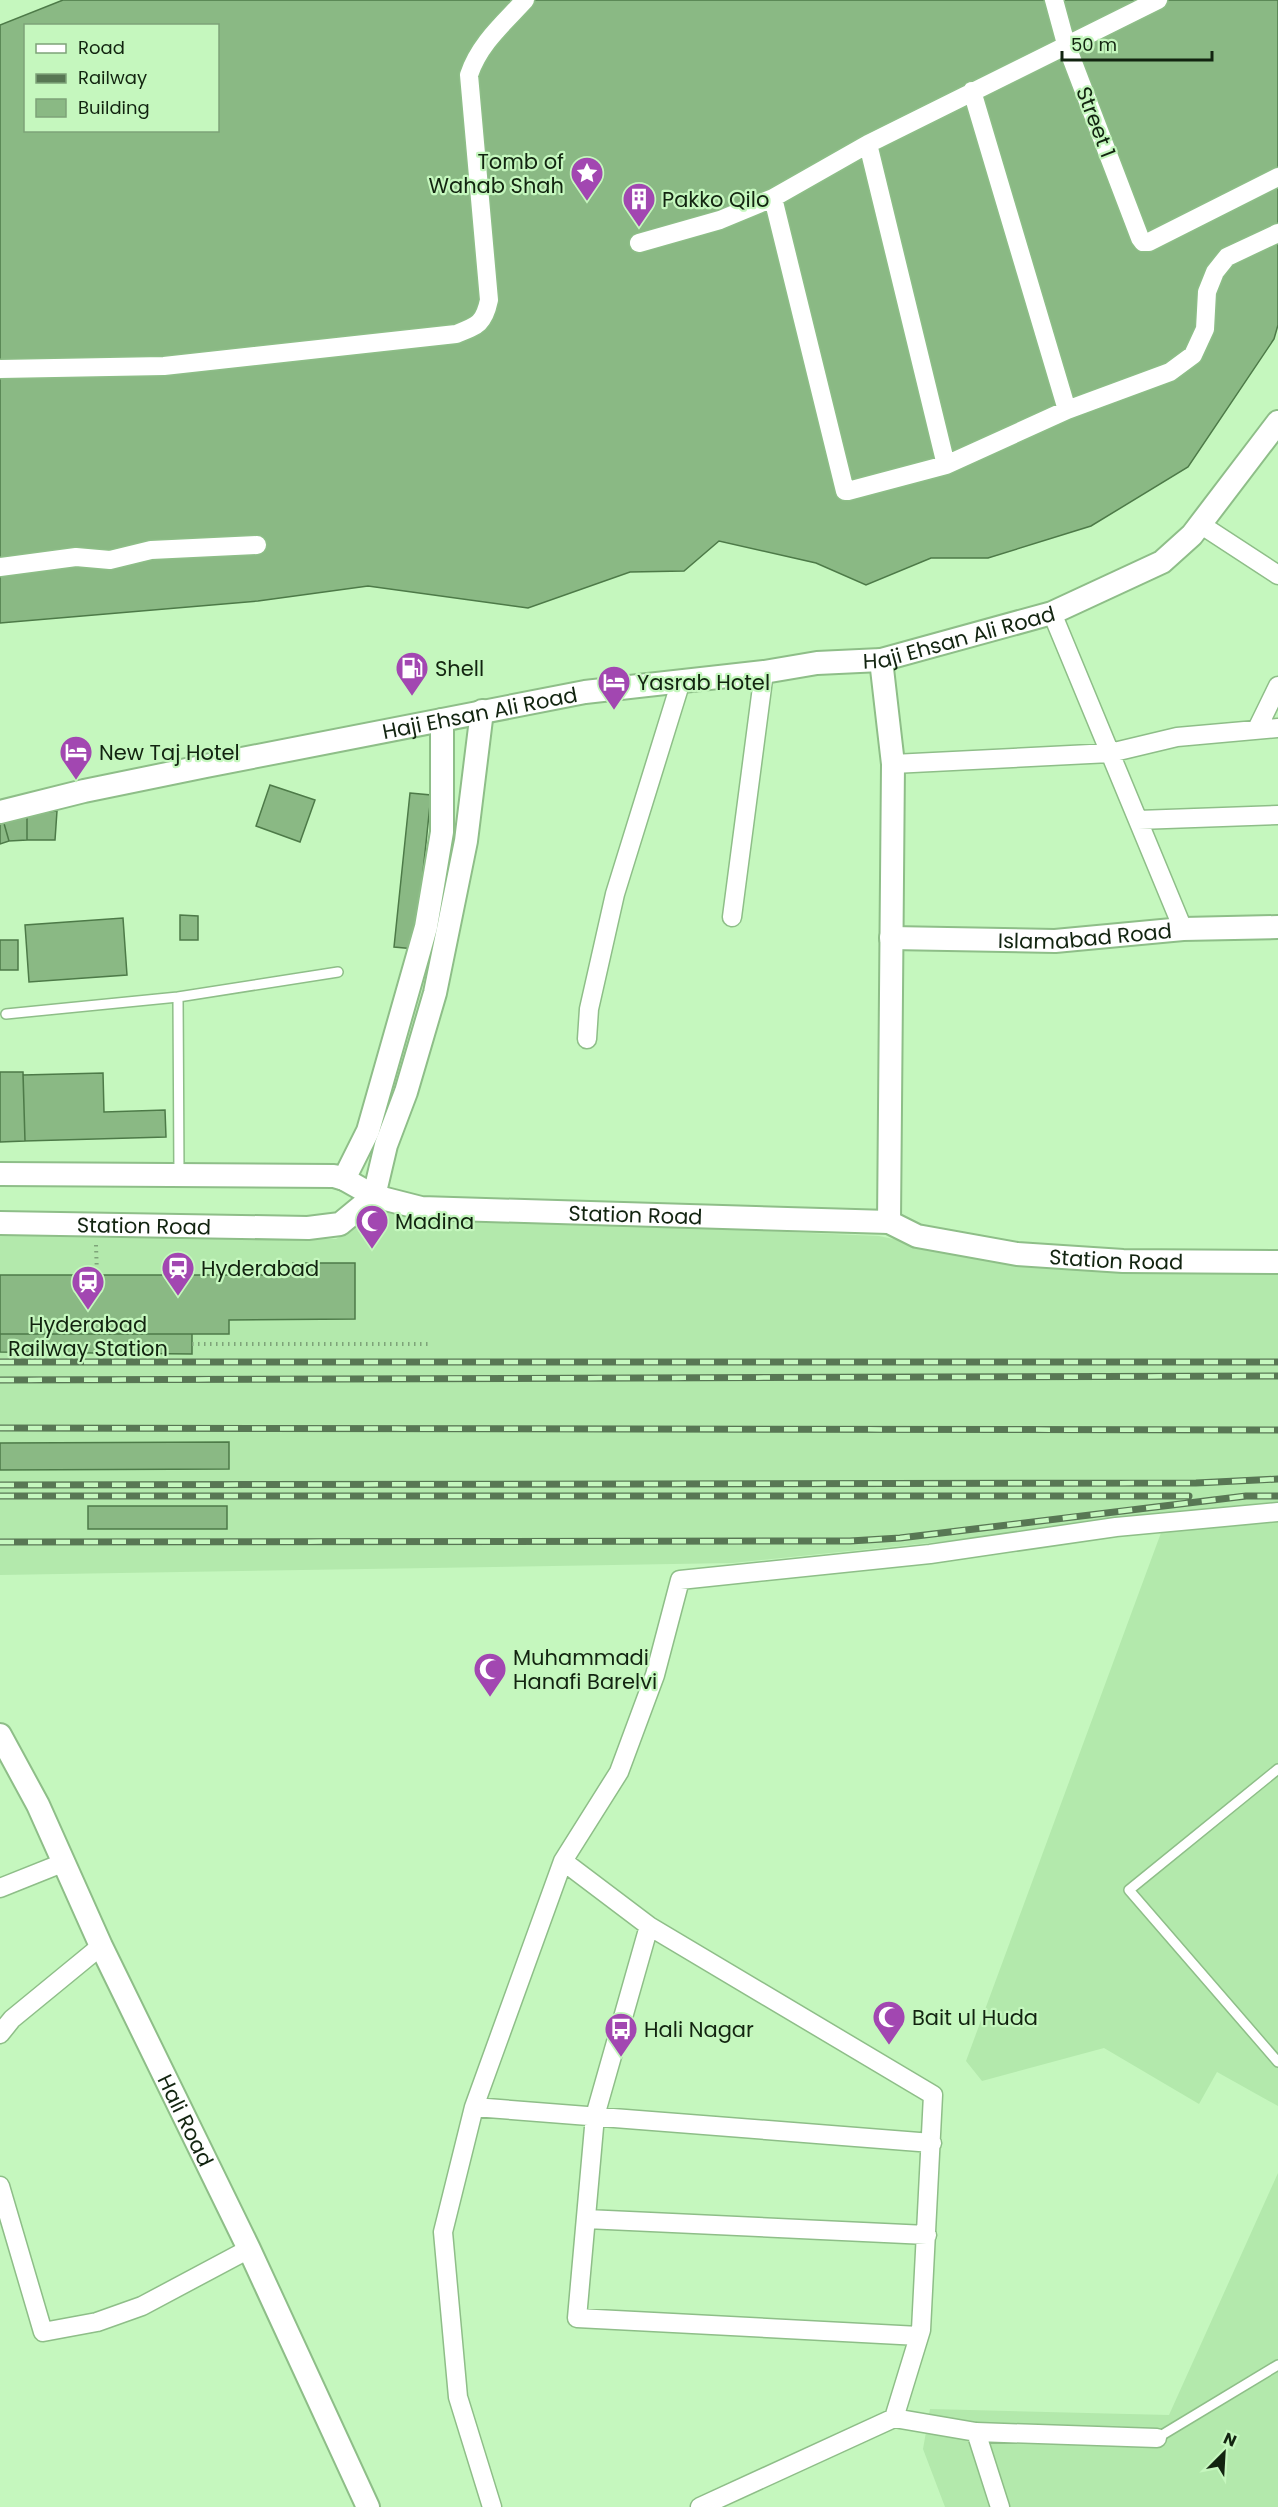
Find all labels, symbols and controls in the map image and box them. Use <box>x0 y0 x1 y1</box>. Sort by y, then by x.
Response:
legend <box>24 24 219 132</box>
scale bar <box>1062 24 1212 62</box>
text: 50 m <box>1071 32 1117 57</box>
text: Road <box>78 35 125 60</box>
text: Railway <box>78 65 147 90</box>
street label: Street 1 <box>1069 82 1123 162</box>
text: Building <box>78 95 150 120</box>
place label: Tomb of Wahab Shah <box>428 147 564 200</box>
place icon: Tomb of Wahab Shah <box>569 155 605 202</box>
building icon: Pakko Qilo <box>621 181 657 228</box>
place label: Pakko Qilo <box>662 185 769 214</box>
street label: Haji Ehsan Ali Road <box>862 598 1058 675</box>
fuel station icon: Shell <box>394 650 430 697</box>
place label: Shell <box>435 654 484 683</box>
hotel icon: Yasrab Hotel <box>596 664 632 711</box>
place label: Yasrab Hotel <box>637 668 770 697</box>
street label: Haji Ehsan Ali Road <box>380 679 580 746</box>
hotel icon: New Taj Hotel <box>58 734 94 781</box>
place label: New Taj Hotel <box>99 738 240 767</box>
street label: Islamabad Road <box>998 916 1173 955</box>
street label: Station Road <box>568 1198 703 1231</box>
mosque icon: Madina <box>354 1203 390 1250</box>
place label: Madina <box>395 1207 474 1236</box>
street label: Station Road <box>77 1210 211 1241</box>
street label: Station Road <box>1048 1242 1183 1276</box>
station icon: Hyderabad <box>160 1250 196 1297</box>
place label: Hyderabad <box>201 1254 319 1283</box>
station icon: Hyderabad Railway Station <box>70 1264 106 1311</box>
place label: Hyderabad Railway Station <box>8 1310 168 1363</box>
place label: Muhammadi Hanafi Barelvi <box>513 1643 657 1696</box>
mosque icon: Muhammadi Hanafi Barelvi <box>472 1651 508 1698</box>
mosque icon: Bait ul Huda <box>871 1999 907 2046</box>
place label: Bait ul Huda <box>912 2003 1038 2032</box>
bus stop icon: Hali Nagar <box>603 2011 639 2058</box>
place label: Hali Nagar <box>644 2015 754 2044</box>
street label: Hali Road <box>151 2069 221 2171</box>
north arrow <box>1194 2423 1254 2483</box>
text: N <box>1220 2427 1240 2453</box>

